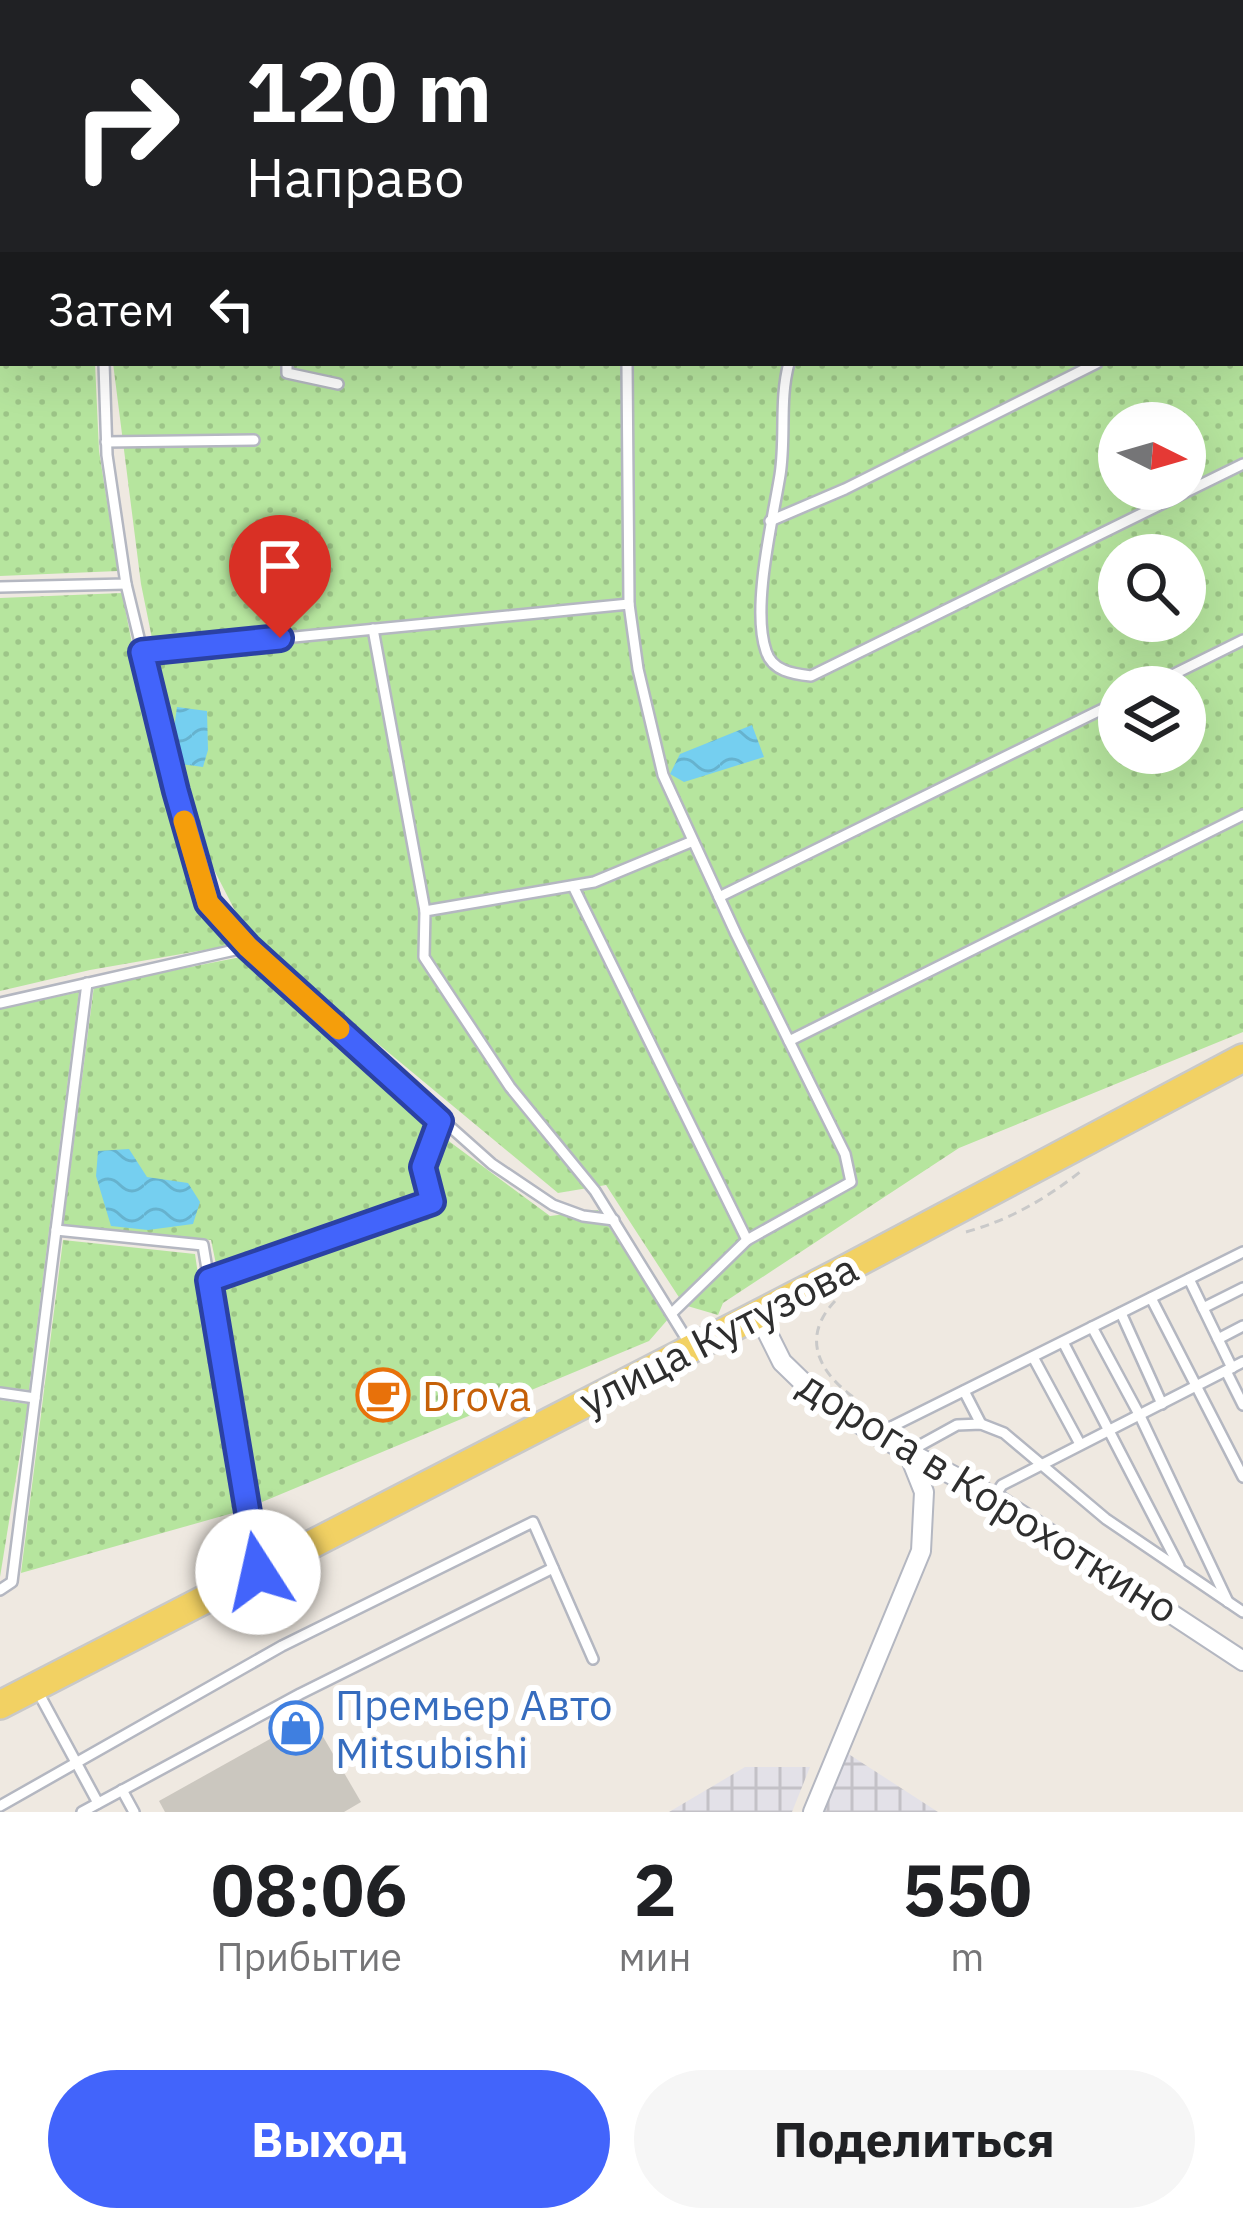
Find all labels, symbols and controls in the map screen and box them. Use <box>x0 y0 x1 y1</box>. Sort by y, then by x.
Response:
text: 120 m <box>246 36 492 145</box>
icon: right <box>48 48 204 204</box>
text: Направо <box>246 142 464 212</box>
icon: left <box>199 276 265 342</box>
text: Затем <box>48 280 175 338</box>
north arrow <box>1098 402 1206 510</box>
map controls <box>1098 402 1206 774</box>
pin <box>229 515 331 638</box>
icon: arrive <box>247 533 313 599</box>
button: search <box>1098 534 1206 642</box>
button: layers <box>1098 666 1206 774</box>
street label: улица Кутузова <box>569 1240 867 1428</box>
street label: дорога в Корохоткино <box>789 1357 1189 1635</box>
cafe icon: Drova <box>355 1367 411 1423</box>
place label: Drova <box>422 1368 531 1423</box>
position arrow <box>195 1509 321 1635</box>
place label: Премьер Авто Mitsubishi <box>335 1677 613 1780</box>
shop icon: Премьер Авто Mitsubishi <box>268 1700 324 1756</box>
text: 08:06 <box>211 1842 408 1936</box>
text: 2 <box>633 1842 677 1936</box>
text: 550 <box>902 1842 1032 1936</box>
text: Прибытие <box>216 1931 402 1982</box>
text: мин <box>618 1931 691 1982</box>
text: m <box>950 1931 984 1982</box>
button: Выход <box>48 2070 610 2208</box>
button: Поделиться <box>634 2070 1195 2208</box>

